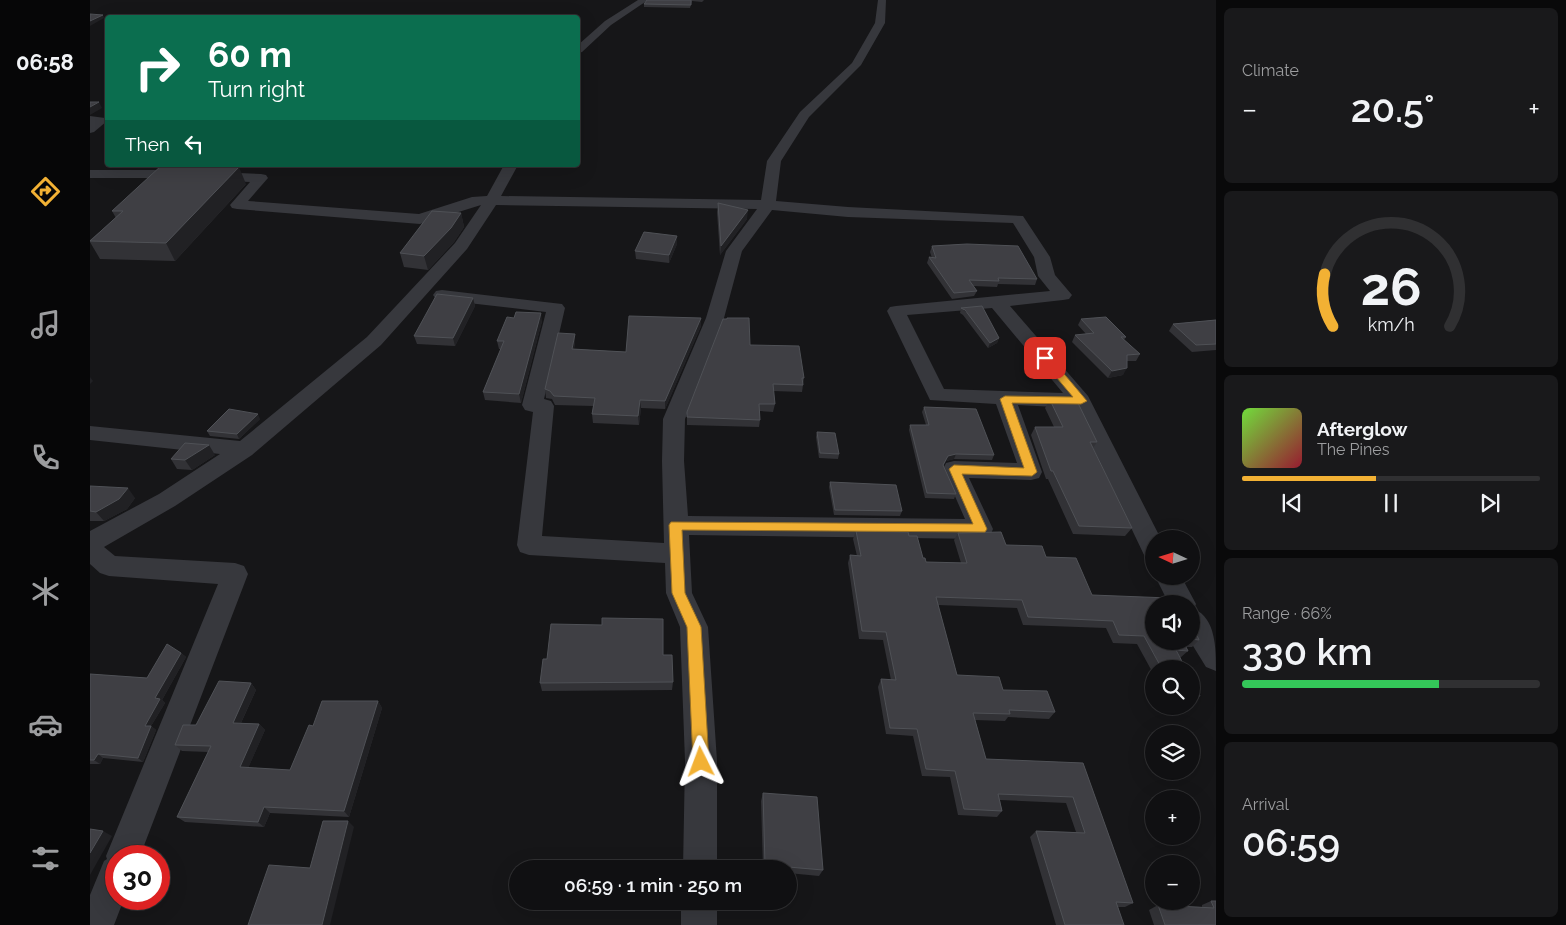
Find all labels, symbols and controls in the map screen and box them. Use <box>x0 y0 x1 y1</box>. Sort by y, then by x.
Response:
text: 60 m <box>208 34 292 75</box>
icon: right <box>125 35 190 100</box>
text: 06:58 <box>16 49 74 75</box>
text: Climate <box>1242 61 1299 80</box>
text: Turn right <box>208 76 305 102</box>
text: 20.5° <box>1351 86 1435 131</box>
text: − <box>1242 93 1257 126</box>
text: + <box>1528 93 1540 126</box>
icon: left <box>180 130 208 158</box>
text: Then <box>125 133 170 155</box>
icon: directions <box>28 174 63 209</box>
text: 26 <box>1361 256 1421 317</box>
icon: music <box>28 307 63 342</box>
text: km/h <box>1367 314 1415 335</box>
pin <box>1024 337 1066 379</box>
icon: arrive <box>1031 344 1059 372</box>
text: Afterglow <box>1317 418 1407 440</box>
icon: phone <box>28 440 63 475</box>
text: The Pines <box>1317 440 1389 459</box>
icon: previous <box>1278 489 1306 517</box>
icon: pause <box>1377 489 1405 517</box>
icon: next <box>1476 489 1504 517</box>
north arrow <box>1145 530 1200 585</box>
map controls <box>1145 530 1200 910</box>
icon: climate <box>28 574 63 609</box>
button: sound <box>1145 595 1200 650</box>
text: Range · 66% <box>1242 604 1332 623</box>
text: 330 km <box>1242 629 1373 674</box>
button: search <box>1145 660 1200 715</box>
icon: car <box>28 707 63 742</box>
button: layers <box>1145 725 1200 780</box>
position arrow <box>674 735 726 787</box>
button: + <box>1145 790 1200 845</box>
text: Arrival <box>1242 795 1289 814</box>
text: 06:59 <box>1242 820 1340 865</box>
icon: filters <box>28 841 63 876</box>
speed limit sign: 30 <box>105 845 170 910</box>
button: − <box>1145 855 1200 910</box>
text: 06:59 · 1 min · 250 m <box>564 874 742 896</box>

